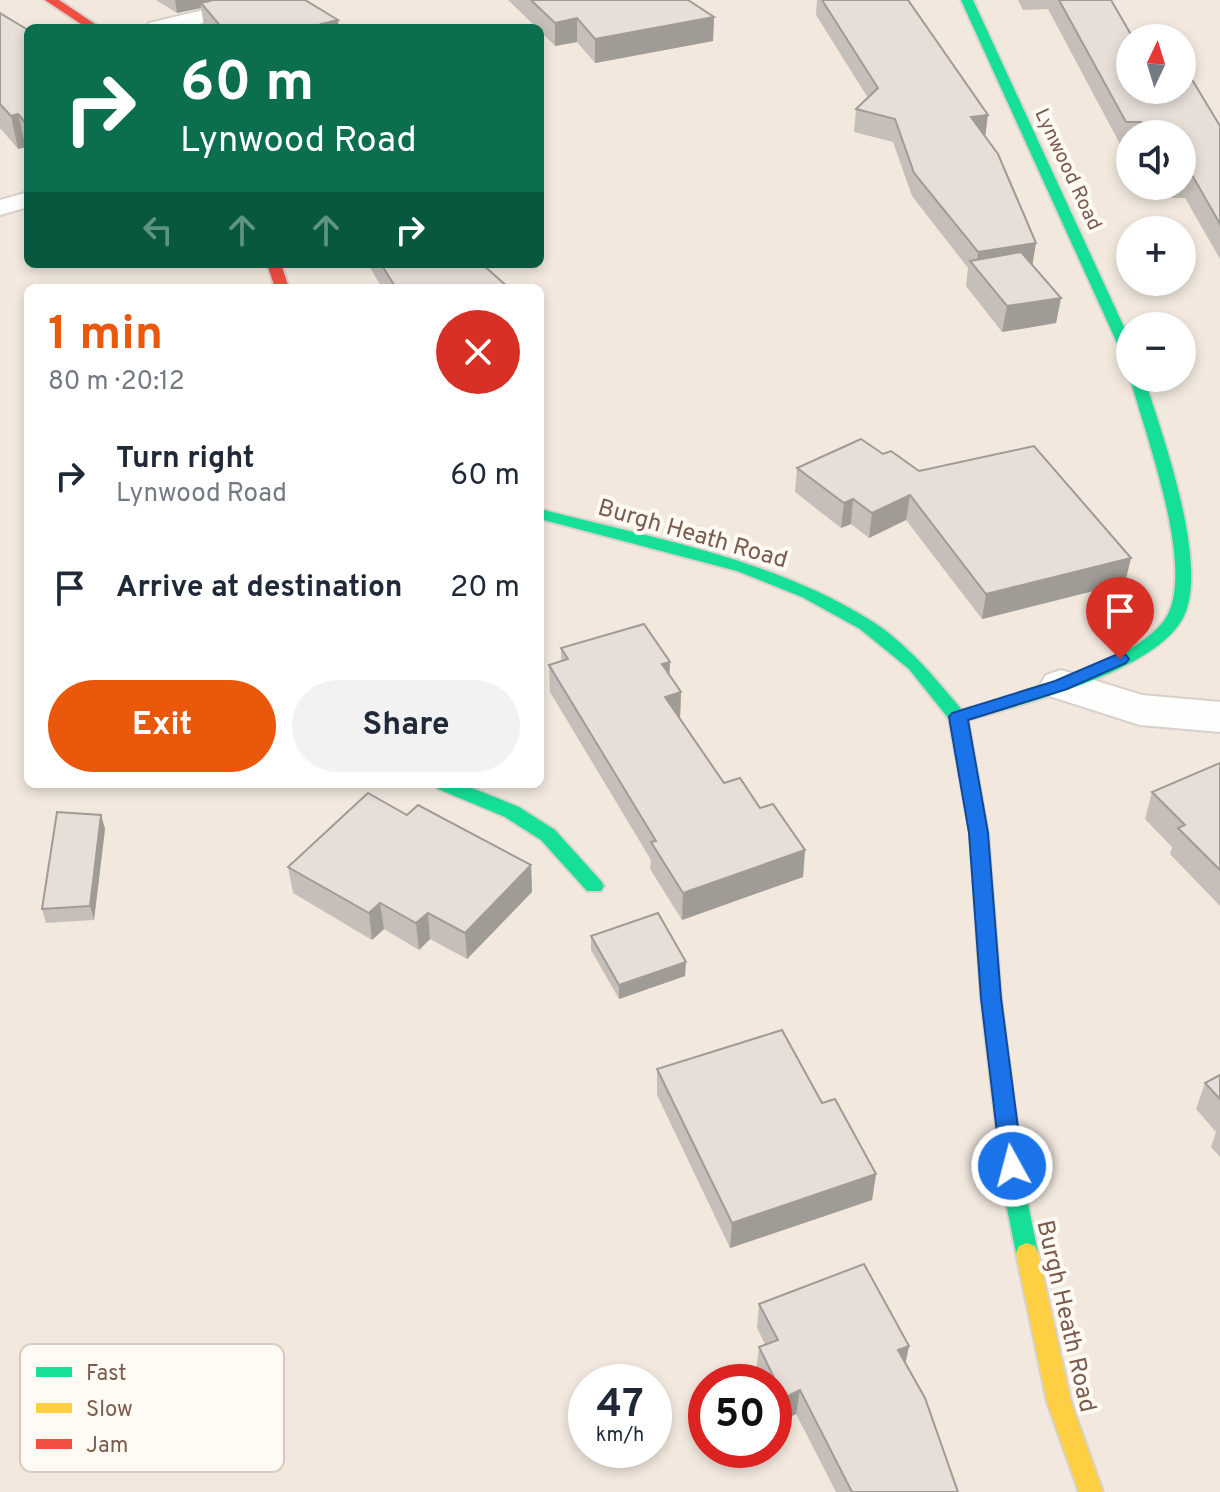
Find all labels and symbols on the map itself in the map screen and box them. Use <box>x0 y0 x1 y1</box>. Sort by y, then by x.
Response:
north arrow <box>1116 24 1196 104</box>
street label: Lynwood Road <box>1028 105 1107 235</box>
street label: Burgh Heath Road <box>594 493 791 576</box>
pin <box>1086 577 1154 659</box>
position arrow <box>970 1124 1054 1208</box>
street label: Burgh Heath Road <box>1028 1218 1102 1415</box>
legend <box>20 1344 284 1472</box>
text: Fast <box>86 1361 127 1388</box>
speed limit sign: 50 <box>688 1364 792 1468</box>
text: Slow <box>86 1397 133 1424</box>
text: Jam <box>86 1433 129 1460</box>

